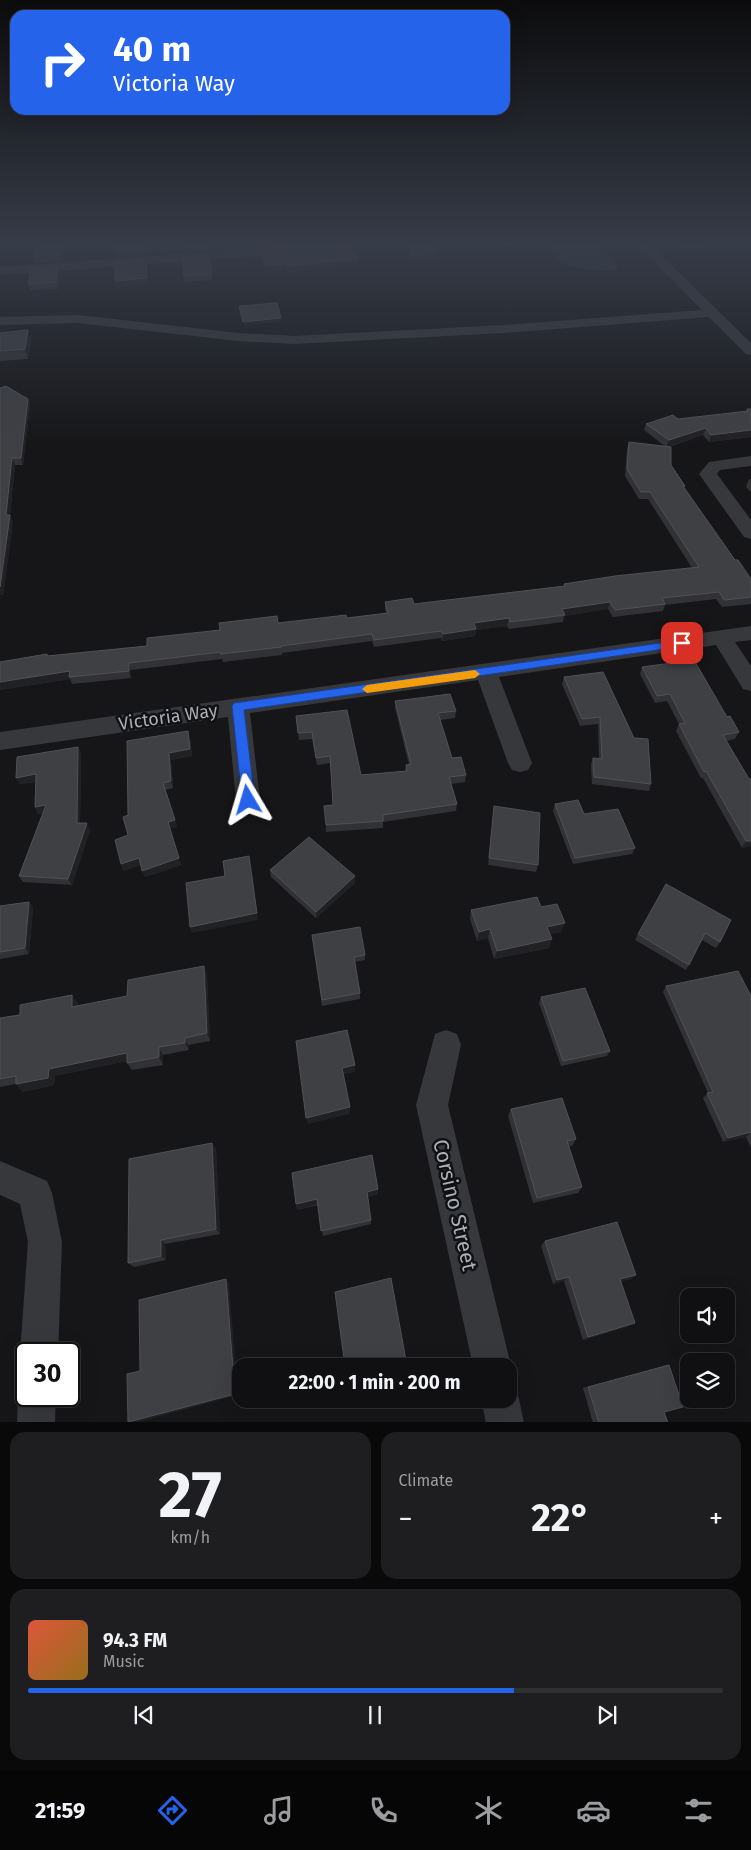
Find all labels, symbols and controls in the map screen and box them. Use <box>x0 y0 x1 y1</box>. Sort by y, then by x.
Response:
text: 40 m <box>113 28 191 70</box>
icon: right <box>30 30 95 95</box>
text: Victoria Way <box>113 70 235 97</box>
pin <box>661 622 703 664</box>
icon: arrive <box>668 629 696 657</box>
street label: Victoria Way <box>117 699 219 735</box>
position arrow <box>221 773 273 825</box>
street label: Corsino Street <box>427 1137 483 1274</box>
map controls <box>680 1288 735 1408</box>
button: sound <box>680 1288 735 1343</box>
speed limit sign: 30 <box>15 1342 80 1407</box>
button: layers <box>680 1353 735 1408</box>
text: 22:00 · 1 min · 200 m <box>289 1371 460 1394</box>
text: 27 <box>159 1456 222 1534</box>
text: Climate <box>399 1471 453 1490</box>
text: 22° <box>531 1495 590 1541</box>
text: − <box>399 1502 413 1535</box>
text: + <box>709 1502 723 1535</box>
text: km/h <box>170 1528 210 1547</box>
text: 94.3 FM <box>103 1629 167 1652</box>
text: Music <box>103 1652 144 1671</box>
icon: previous <box>130 1701 158 1729</box>
icon: pause <box>361 1701 389 1729</box>
icon: next <box>593 1701 621 1729</box>
icon: directions <box>155 1793 190 1828</box>
icon: music <box>261 1793 296 1828</box>
icon: phone <box>366 1793 401 1828</box>
icon: climate <box>471 1793 506 1828</box>
icon: car <box>576 1793 611 1828</box>
icon: filters <box>681 1793 716 1828</box>
text: 21:59 <box>35 1797 85 1824</box>

